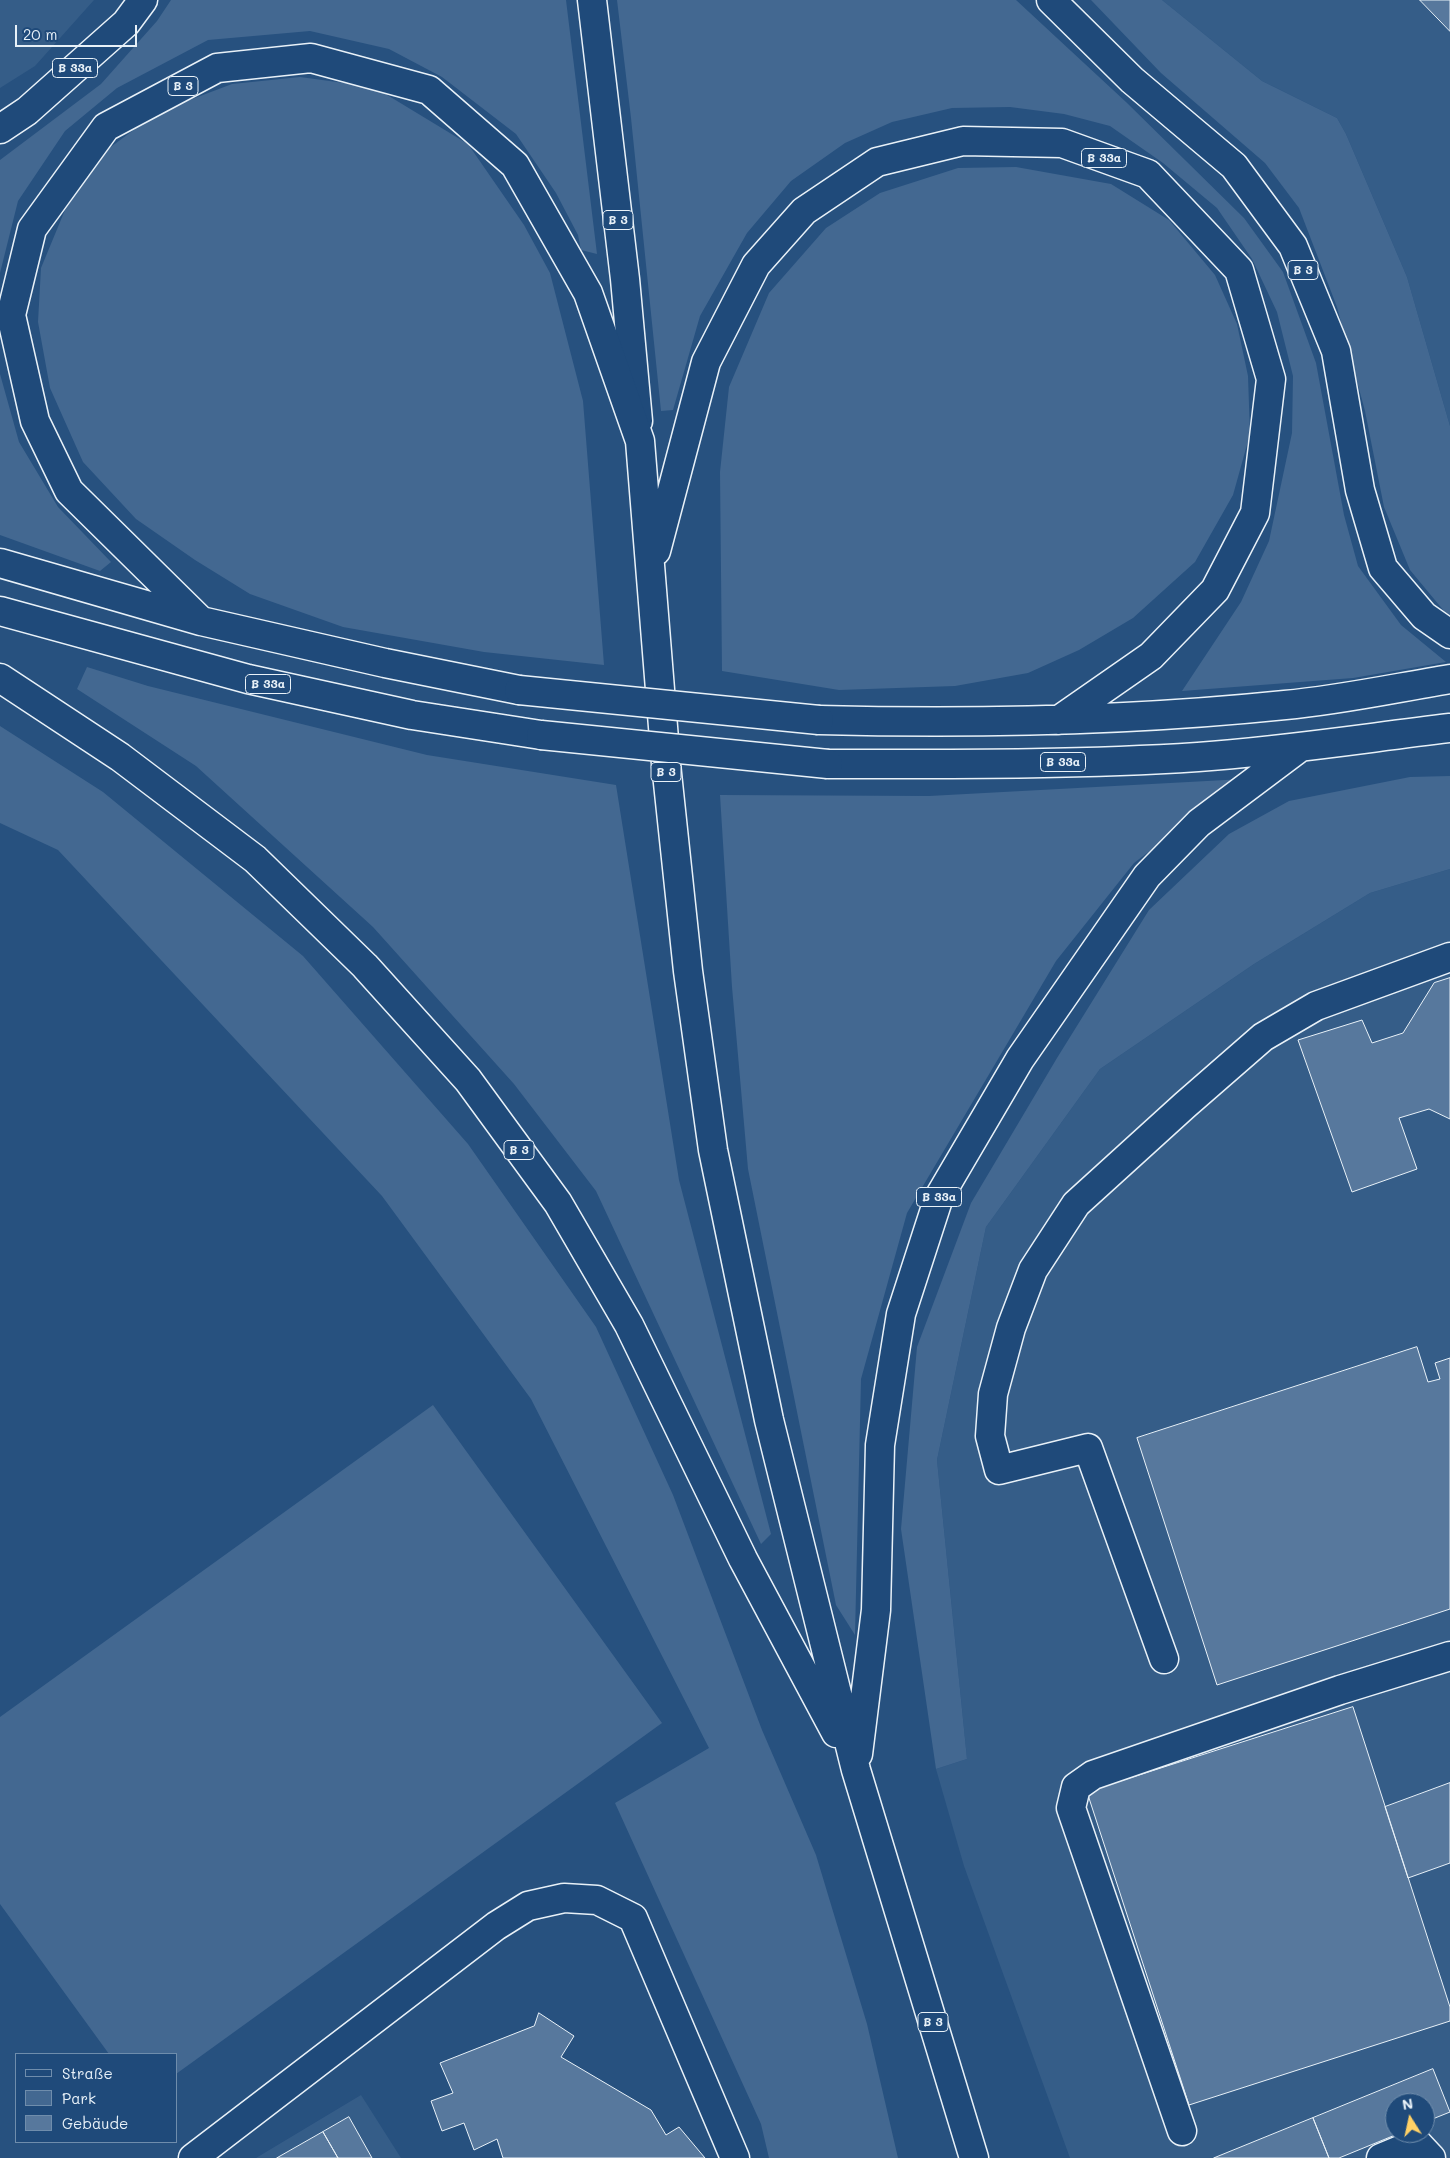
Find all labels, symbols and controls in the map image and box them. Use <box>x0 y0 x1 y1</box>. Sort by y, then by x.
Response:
scale bar <box>18 15 140 47</box>
text: 20 m <box>23 24 57 44</box>
road number: B 33a <box>52 58 98 78</box>
road number: B 3 <box>168 76 198 95</box>
road number: B 33a <box>1082 148 1126 168</box>
road number: B 3 <box>603 210 633 230</box>
road number: B 3 <box>1288 260 1318 280</box>
road number: B 33a <box>246 674 290 694</box>
road number: B 33a <box>1040 752 1086 772</box>
road number: B 3 <box>651 762 681 782</box>
road number: B 3 <box>504 1140 534 1160</box>
road number: B 33a <box>916 1188 962 1206</box>
road number: B 3 <box>918 2012 948 2031</box>
legend <box>15 2053 178 2143</box>
text: Straße <box>62 2063 113 2083</box>
text: Park <box>62 2088 96 2108</box>
north arrow <box>1385 2093 1435 2143</box>
text: N <box>1401 2093 1414 2114</box>
text: Gebäude <box>62 2113 128 2133</box>

